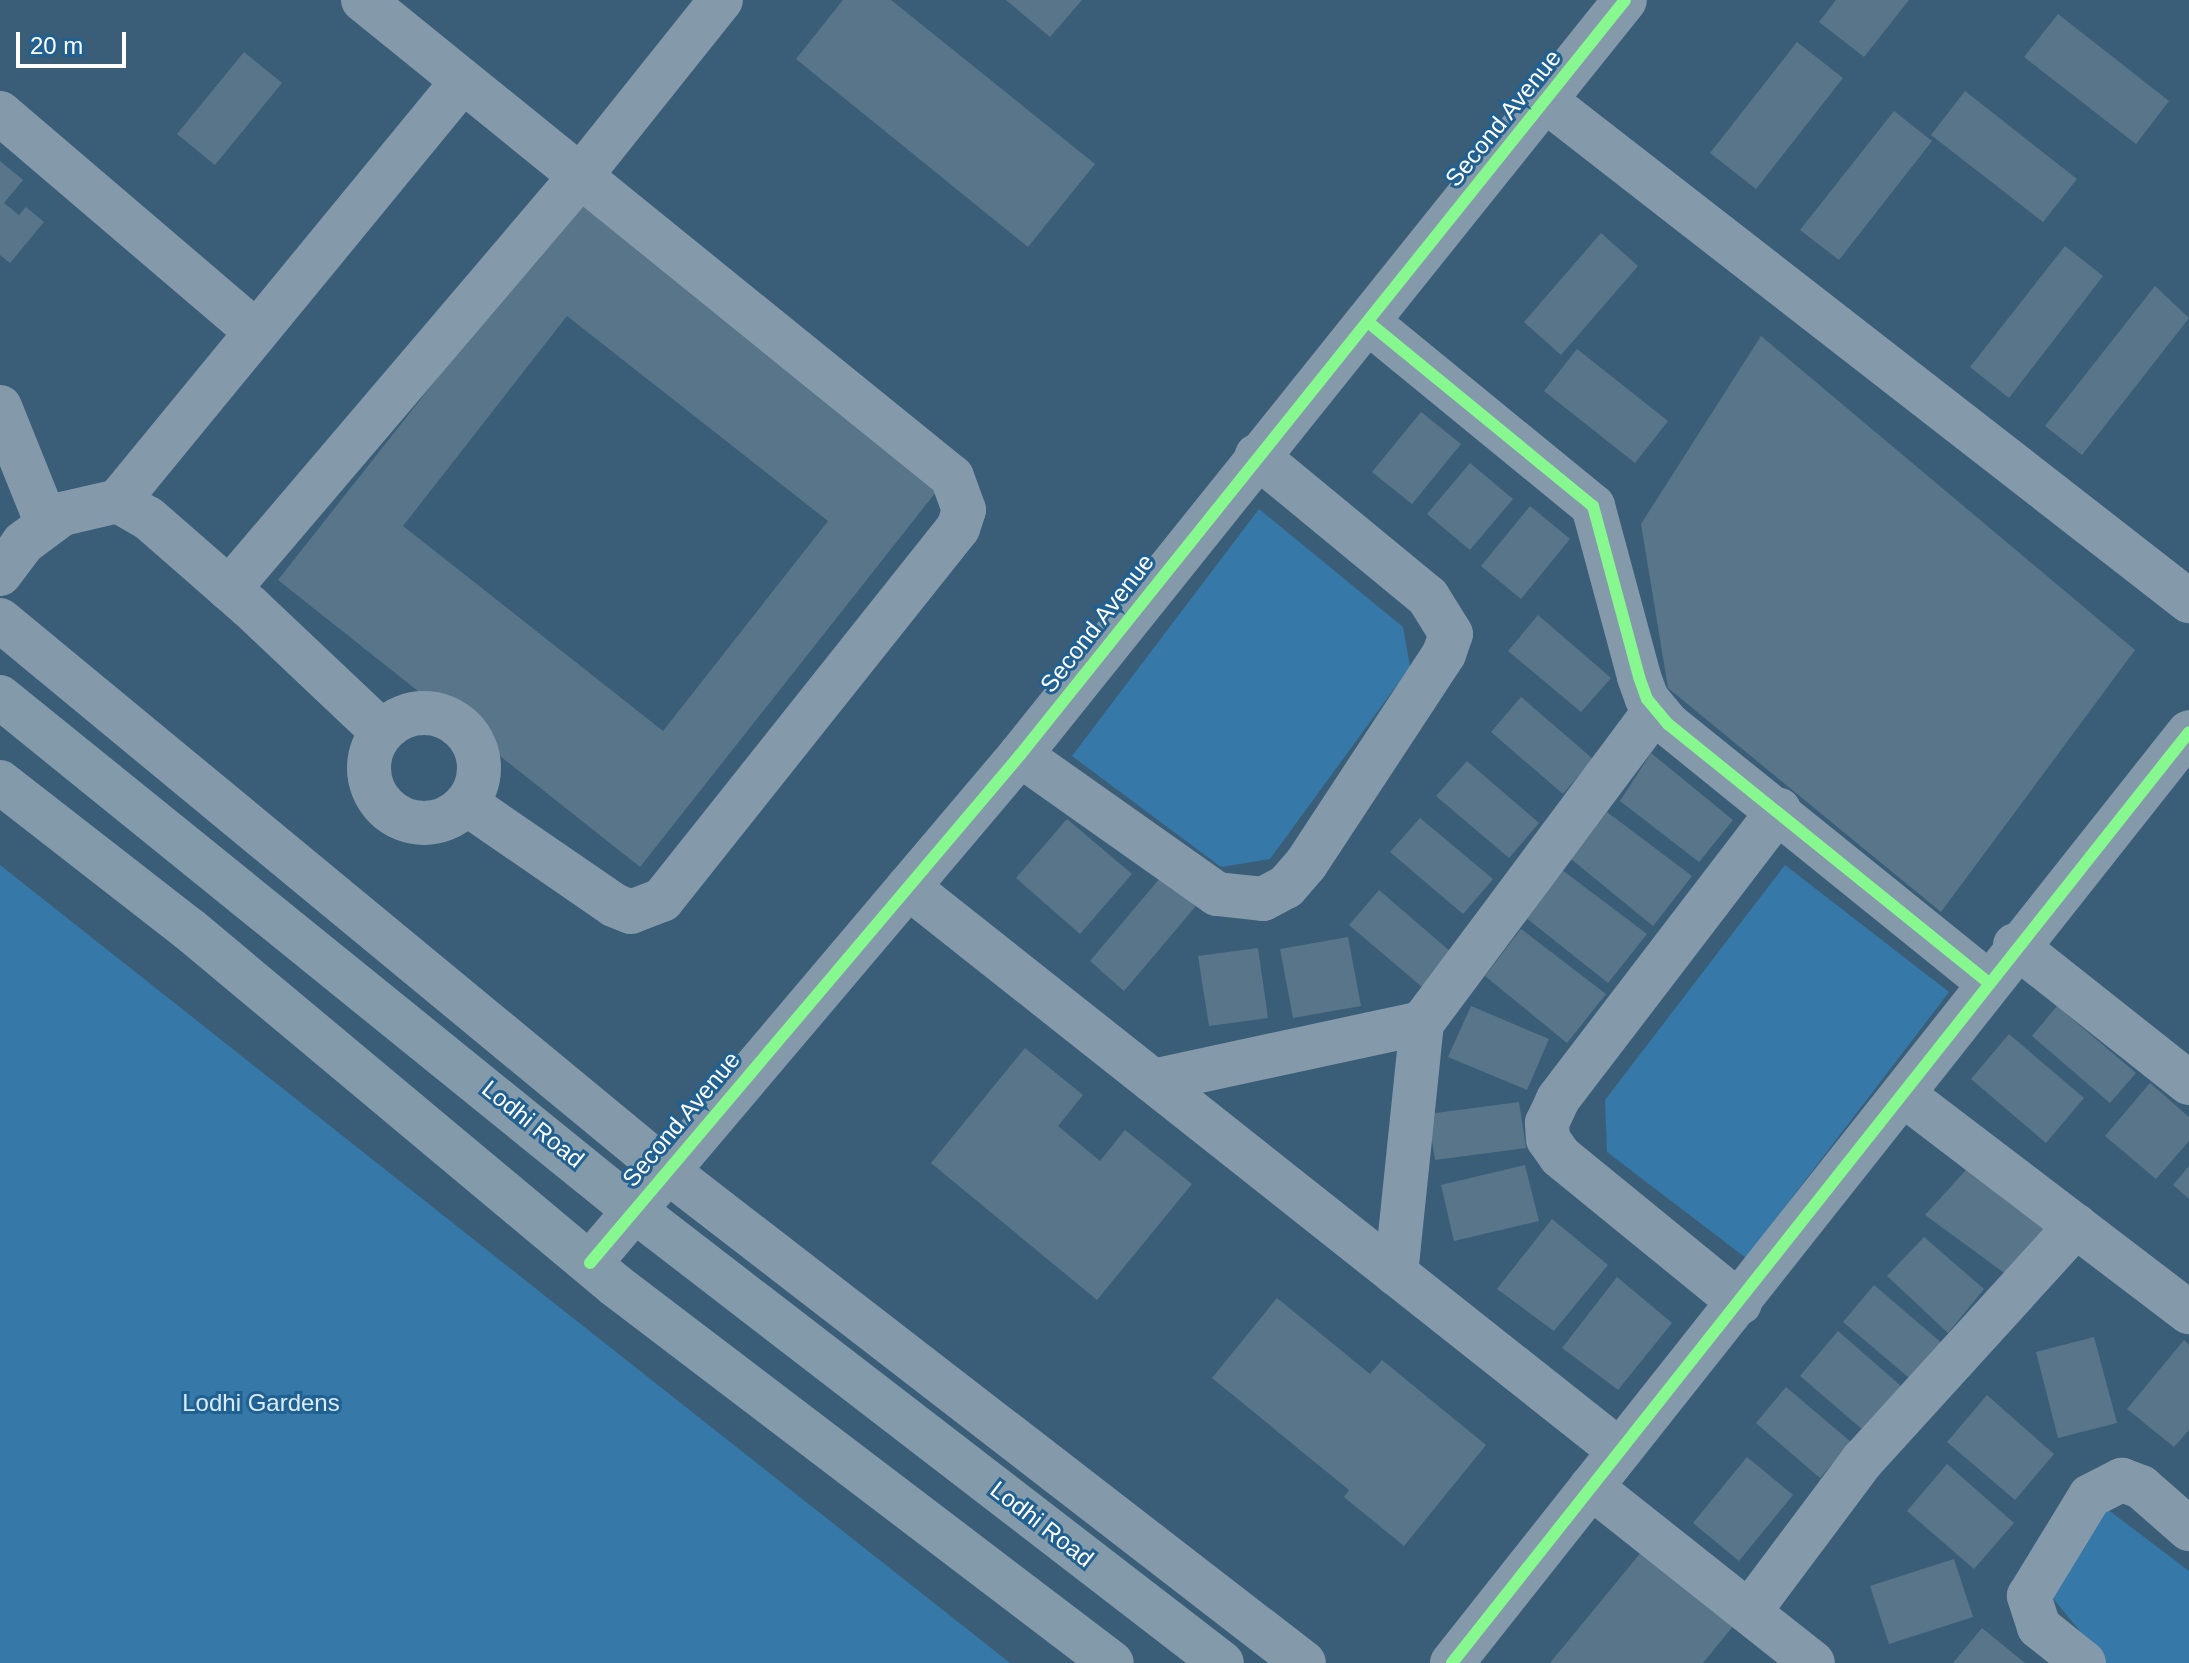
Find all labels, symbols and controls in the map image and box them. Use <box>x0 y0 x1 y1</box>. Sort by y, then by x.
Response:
scale bar <box>20 16 130 66</box>
text: 20 m <box>30 32 83 59</box>
street label: Second Avenue <box>1439 43 1567 193</box>
street label: Second Avenue <box>1034 548 1160 698</box>
street label: Second Avenue <box>616 1045 746 1193</box>
street label: Lodhi Road <box>476 1074 590 1174</box>
park label: Lodhi Gardens <box>182 1389 340 1417</box>
street label: Lodhi Road <box>985 1475 1099 1573</box>

